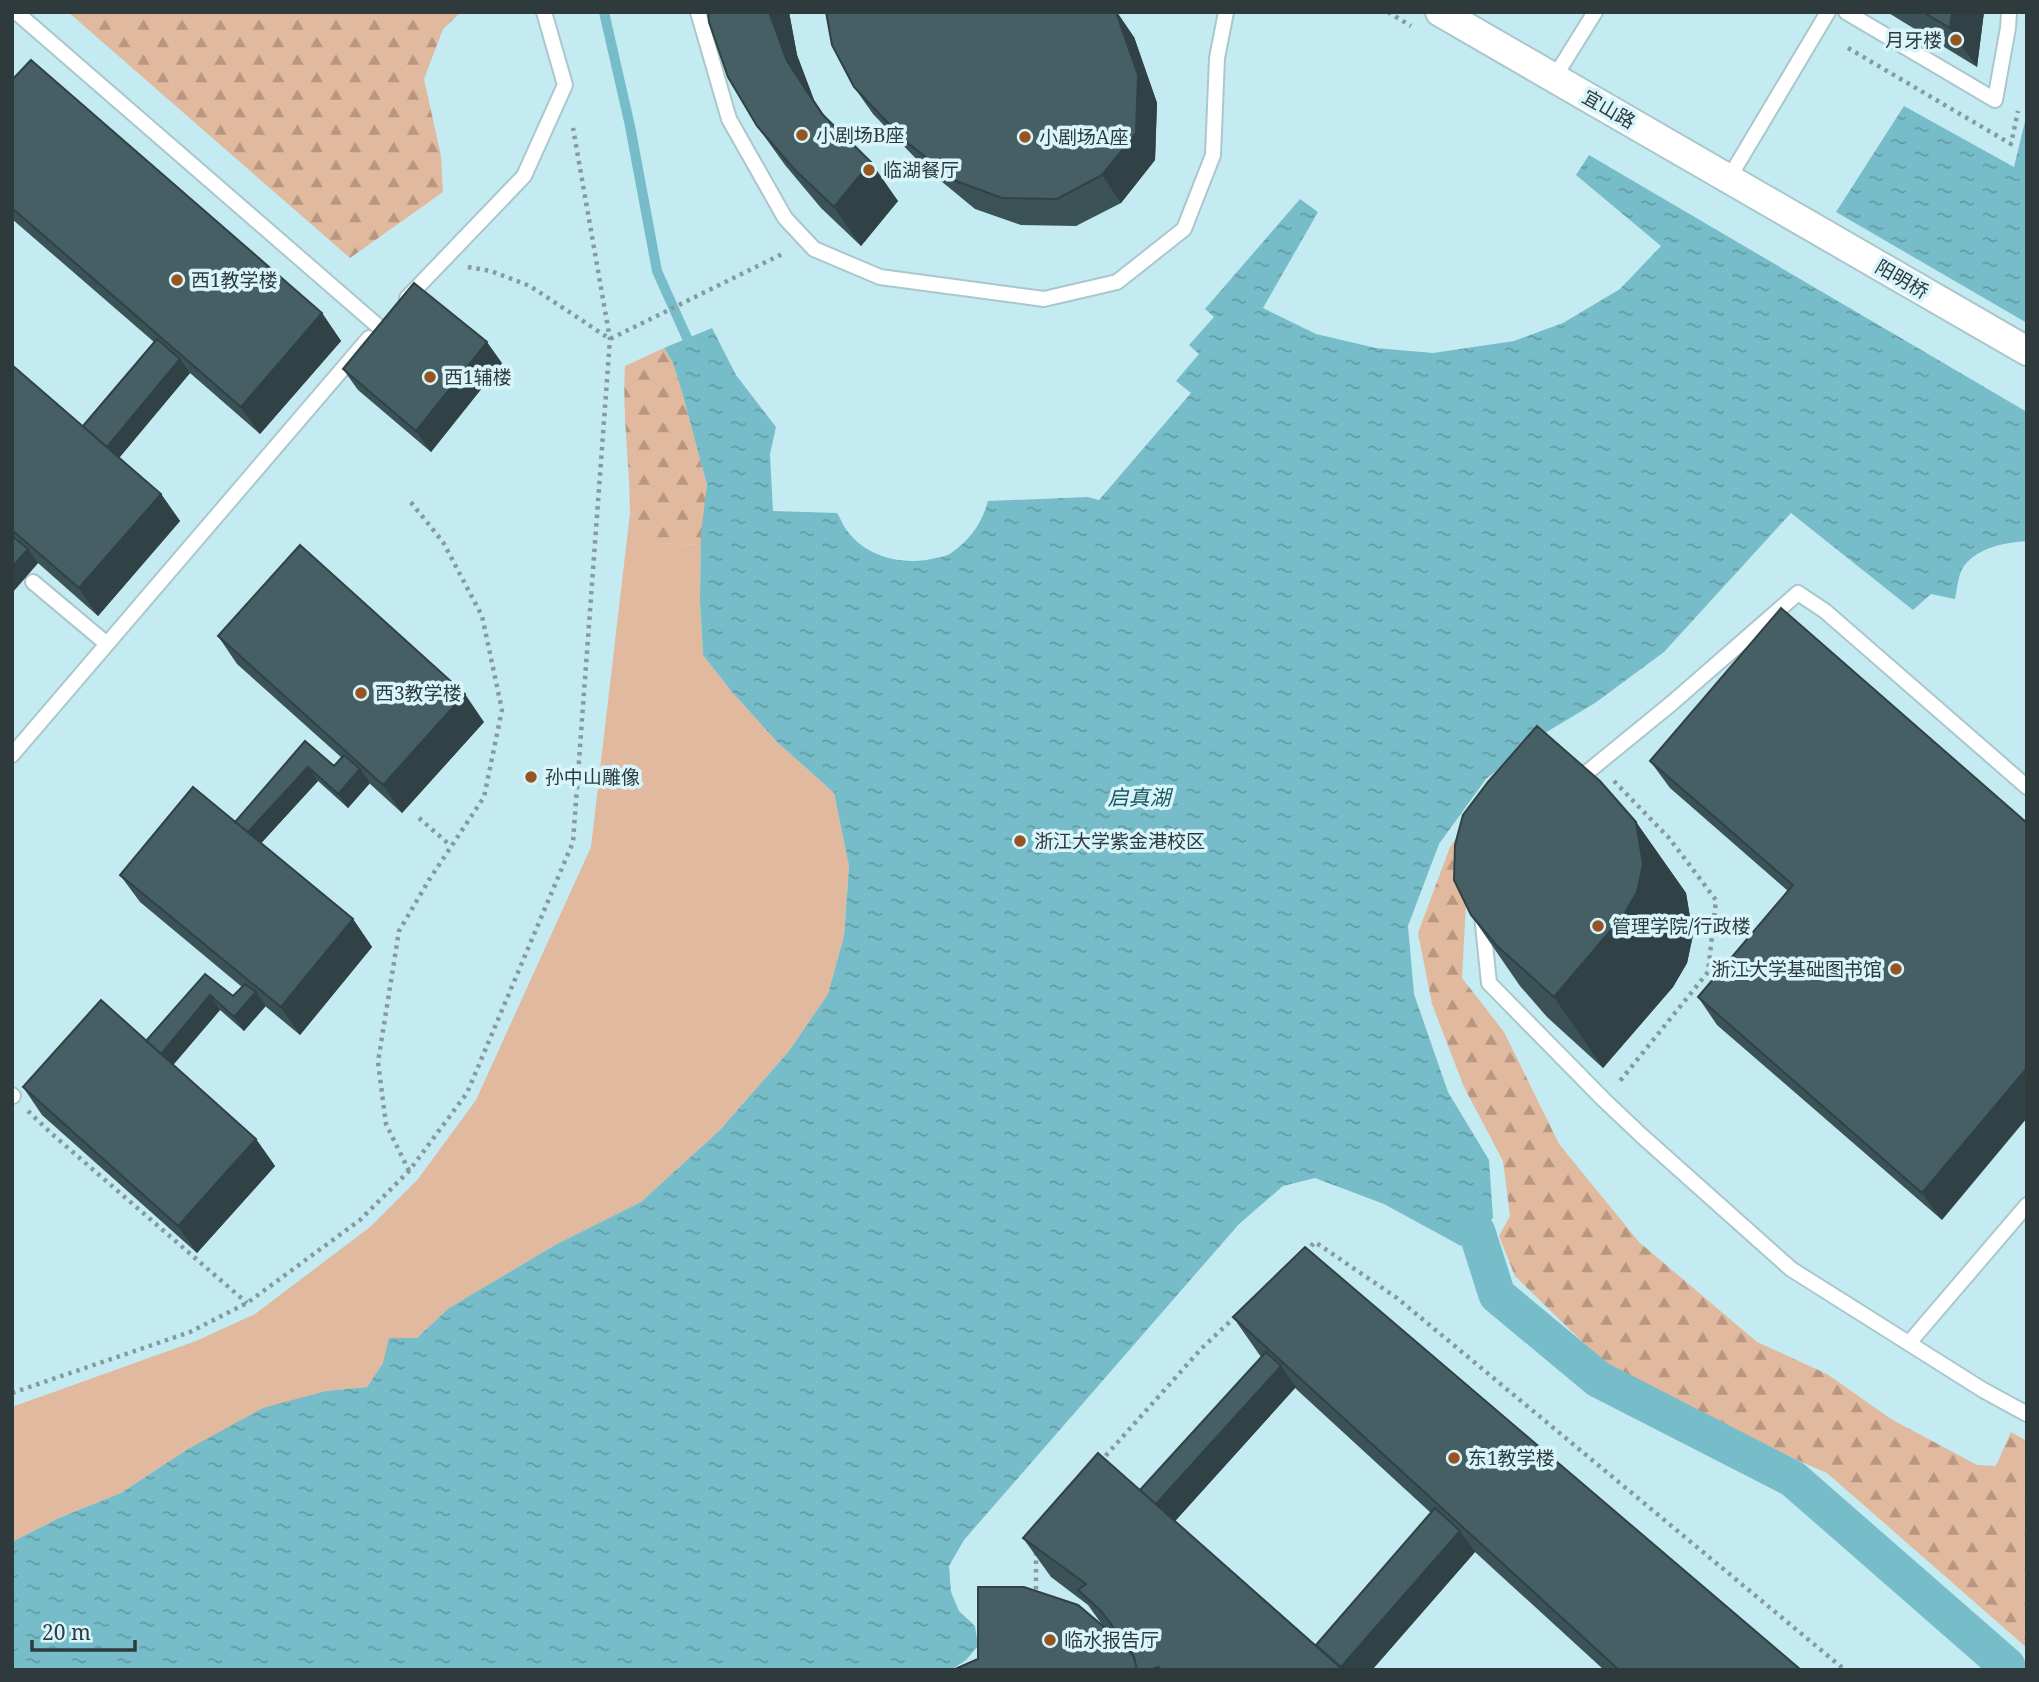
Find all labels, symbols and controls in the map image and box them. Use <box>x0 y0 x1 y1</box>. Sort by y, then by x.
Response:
place label: 月牙楼 <box>1885 27 1942 53</box>
marker: 月牙楼 <box>1948 32 1964 48</box>
street label: 宜山路 <box>1578 83 1640 135</box>
place label: 小剧场B座 <box>816 122 904 148</box>
place label: 小剧场A座 <box>1039 124 1128 150</box>
marker: 小剧场B座 <box>794 127 810 143</box>
marker: 小剧场A座 <box>1017 129 1033 145</box>
place label: 临湖餐厅 <box>883 157 959 183</box>
marker: 临湖餐厅 <box>861 162 877 178</box>
street label: 阳明桥 <box>1871 253 1933 305</box>
place label: 西1教学楼 <box>191 267 278 293</box>
marker: 西1教学楼 <box>169 272 185 288</box>
place label: 西1辅楼 <box>444 364 512 390</box>
marker: 西1辅楼 <box>422 369 438 385</box>
place label: 西3教学楼 <box>375 680 462 706</box>
marker: 西3教学楼 <box>353 685 369 701</box>
place label: 孙中山雕像 <box>545 764 640 790</box>
marker: 孙中山雕像 <box>523 769 539 785</box>
water label: 启真湖 <box>1108 783 1173 811</box>
place label: 浙江大学紫金港校区 <box>1034 828 1205 854</box>
marker: 浙江大学紫金港校区 <box>1012 833 1028 849</box>
place label: 管理学院/行政楼 <box>1612 913 1750 939</box>
marker: 管理学院/行政楼 <box>1590 918 1606 934</box>
place label: 浙江大学基础图书馆 <box>1711 956 1882 982</box>
marker: 浙江大学基础图书馆 <box>1888 961 1904 977</box>
place label: 东1教学楼 <box>1468 1445 1555 1471</box>
marker: 东1教学楼 <box>1446 1450 1462 1466</box>
scale bar <box>32 1608 135 1652</box>
text: 20 m <box>42 1618 91 1646</box>
place label: 临水报告厅 <box>1064 1627 1159 1653</box>
marker: 临水报告厅 <box>1042 1632 1058 1648</box>

